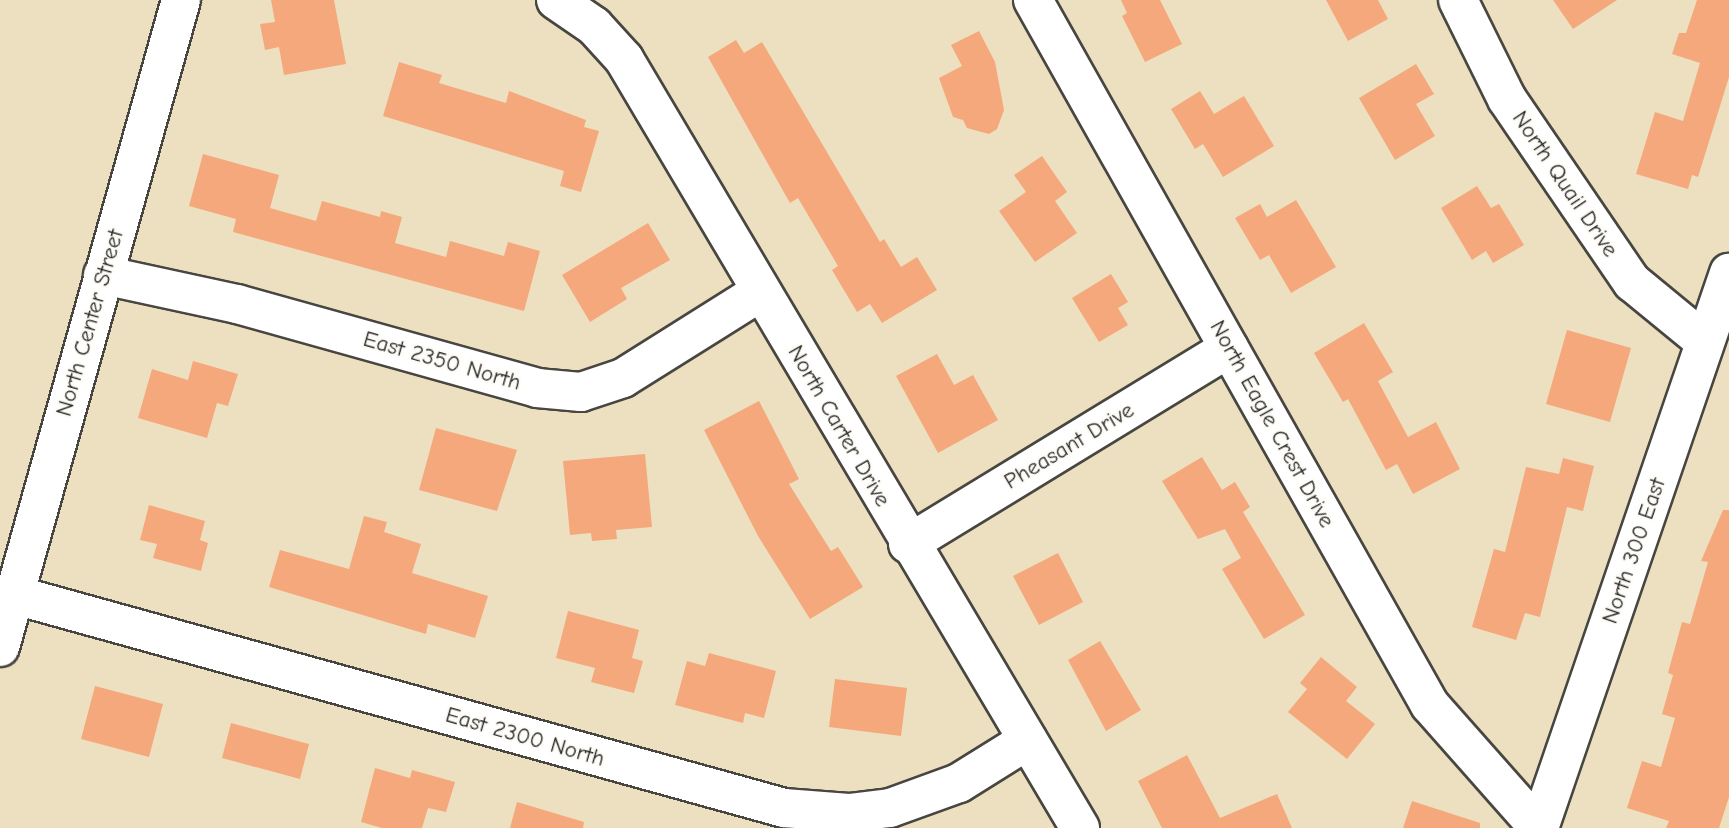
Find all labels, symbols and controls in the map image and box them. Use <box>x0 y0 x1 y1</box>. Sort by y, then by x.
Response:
street label: North Quail Drive <box>1506 106 1624 262</box>
street label: North Center Street <box>50 226 130 420</box>
street label: North Eagle Crest Drive <box>1203 315 1341 533</box>
street label: East 2350 North <box>360 325 524 397</box>
street label: North Carter Drive <box>782 340 896 512</box>
street label: Pheasant Drive <box>999 396 1139 496</box>
street label: North 300 East <box>1596 475 1672 627</box>
street label: East 2300 North <box>442 701 608 773</box>

